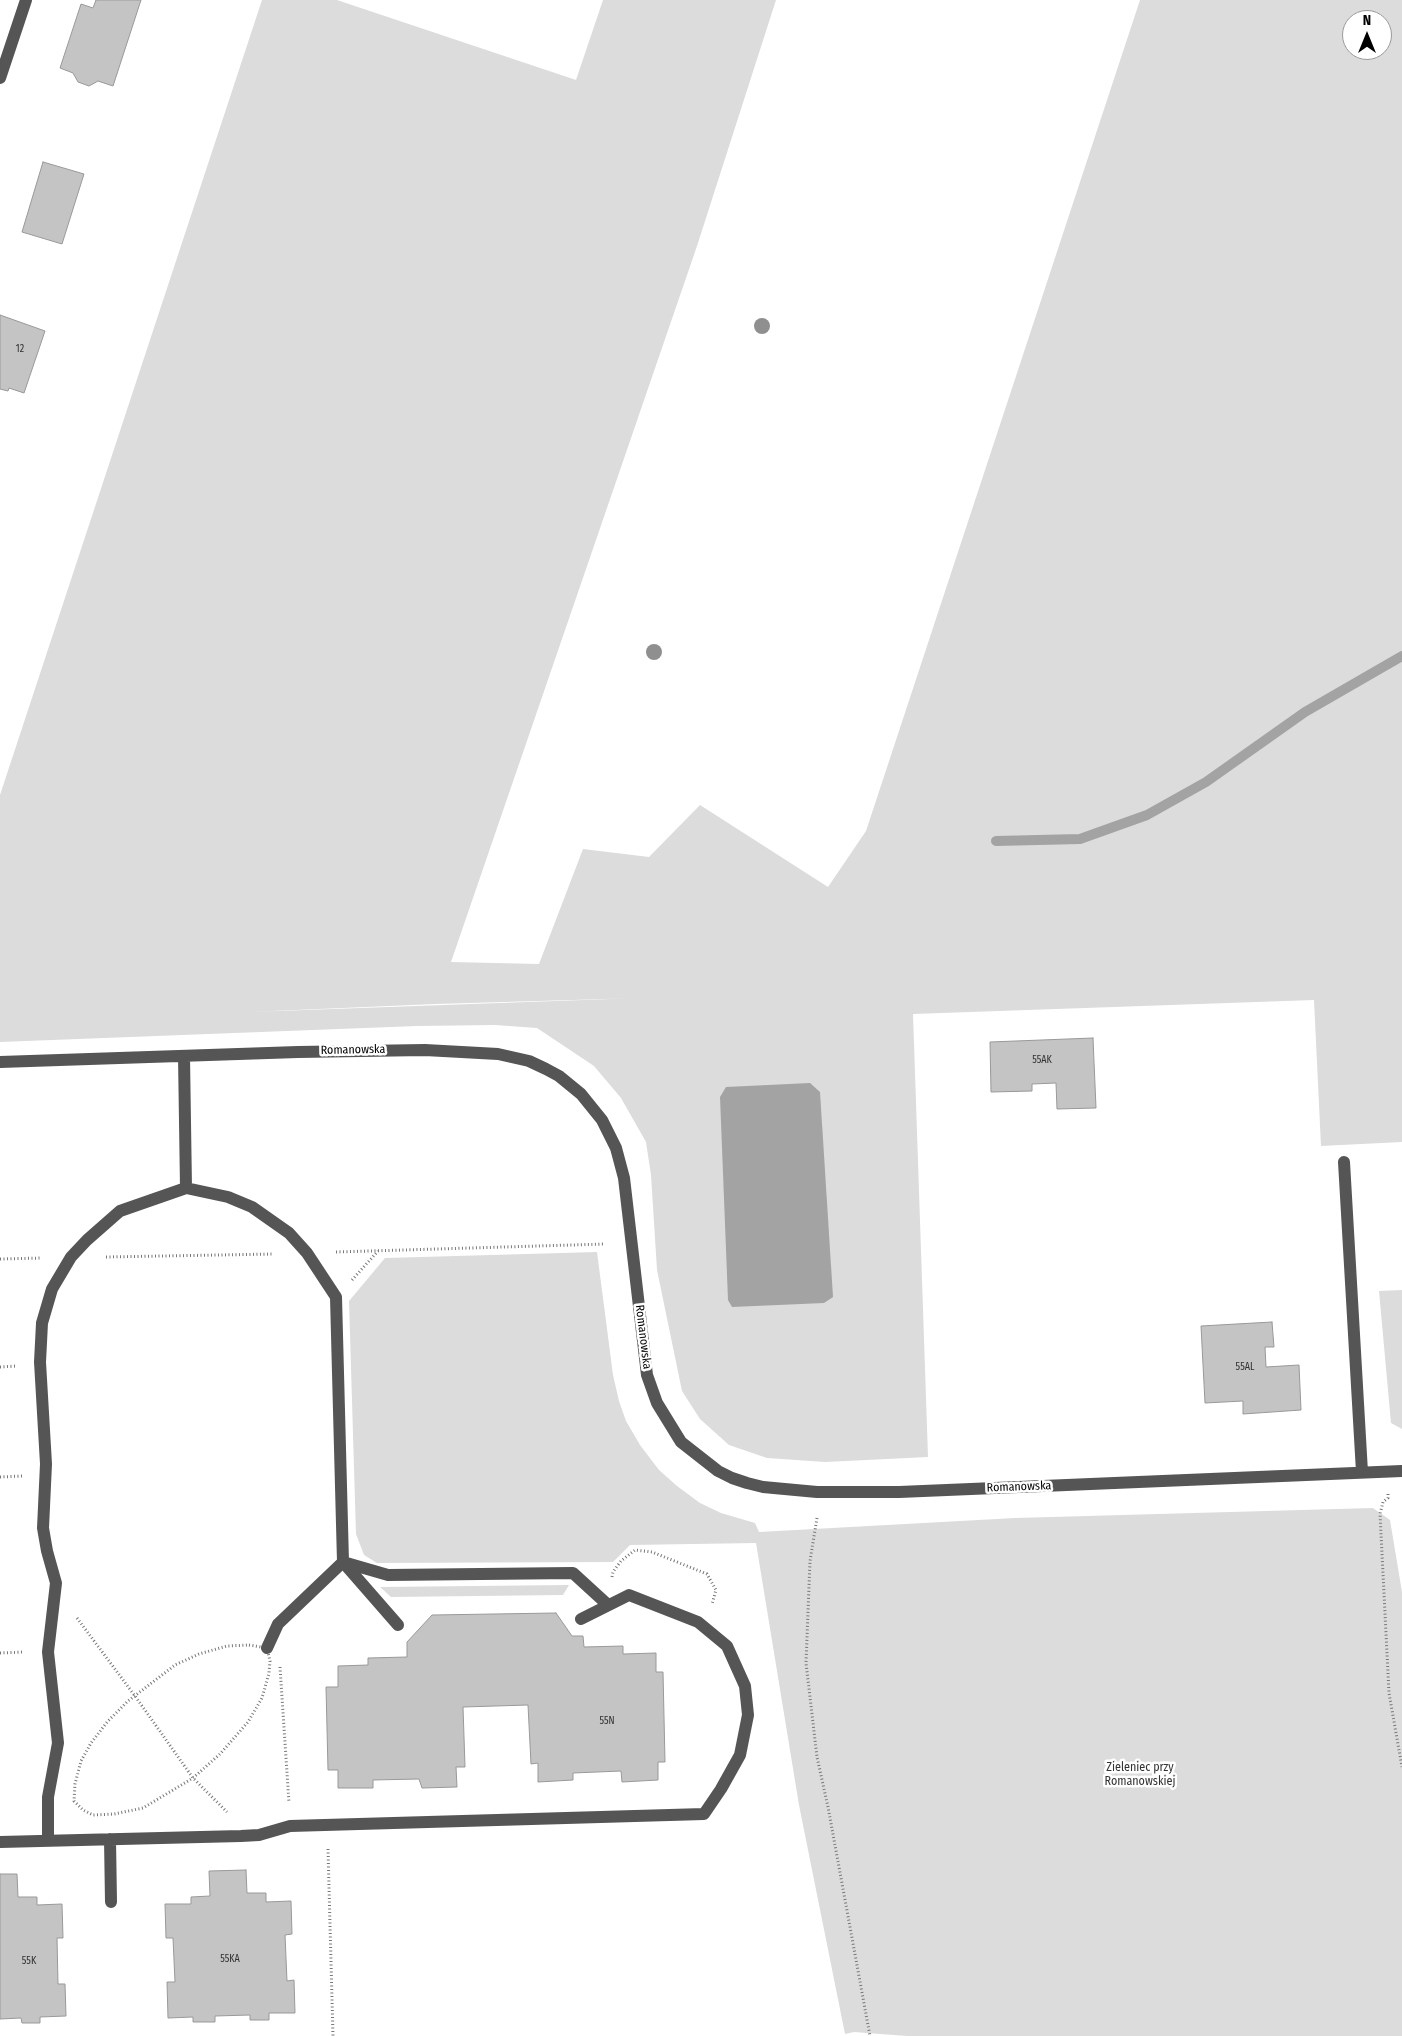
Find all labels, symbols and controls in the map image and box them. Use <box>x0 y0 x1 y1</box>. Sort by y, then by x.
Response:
north arrow <box>1342 10 1392 60</box>
text: N <box>1363 12 1371 29</box>
house number: 12 <box>16 343 24 355</box>
street label: Romanowska <box>321 1042 385 1058</box>
house number: 55AK <box>1032 1054 1052 1066</box>
street label: Romanowska <box>632 1304 654 1370</box>
house number: 55AL <box>1236 1361 1254 1373</box>
street label: Romanowska <box>986 1479 1052 1495</box>
house number: 55N <box>599 1715 615 1727</box>
park label: Zieleniec przy Romanowskiej <box>1105 1761 1175 1789</box>
house number: 55KA <box>220 1953 240 1965</box>
house number: 55K <box>22 1955 36 1967</box>

